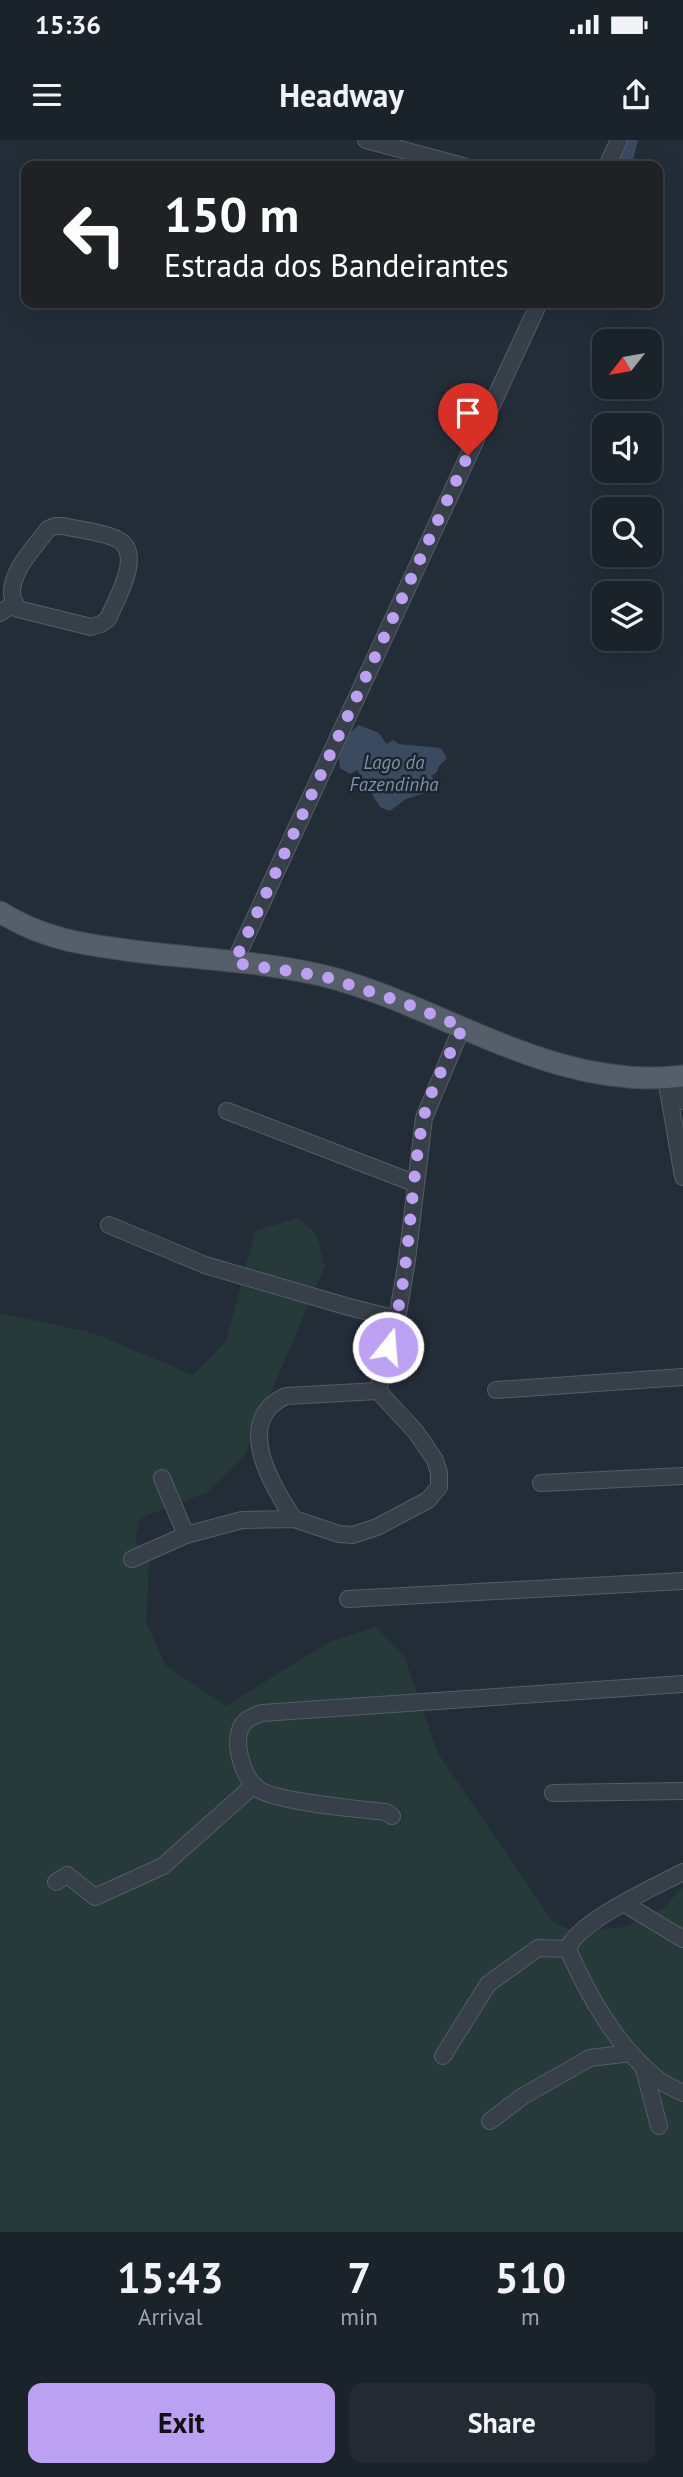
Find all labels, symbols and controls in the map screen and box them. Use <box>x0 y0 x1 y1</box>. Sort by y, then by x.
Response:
text: 15:36 <box>35 8 101 41</box>
text: Headway <box>279 74 404 116</box>
icon: menu <box>28 76 66 114</box>
icon: share <box>617 76 655 114</box>
text: 150 m <box>164 182 299 246</box>
icon: left <box>49 189 140 280</box>
text: Estrada dos Bandeirantes <box>164 244 509 286</box>
north arrow <box>592 329 662 399</box>
map controls <box>592 329 662 651</box>
pin <box>438 383 498 455</box>
icon: arrive <box>449 394 487 432</box>
button: sound <box>592 413 662 483</box>
button: search <box>592 497 662 567</box>
button: layers <box>592 581 662 651</box>
water label: Lago da Fazendinha <box>350 750 439 796</box>
position arrow <box>351 1310 425 1384</box>
text: 15:43 <box>117 2250 223 2305</box>
text: 7 <box>347 2250 371 2305</box>
text: 510 <box>495 2250 566 2305</box>
text: Arrival <box>138 2302 202 2331</box>
text: min <box>340 2302 378 2331</box>
text: m <box>521 2302 540 2331</box>
button: Exit <box>28 2383 335 2463</box>
button: Share <box>349 2383 655 2463</box>

